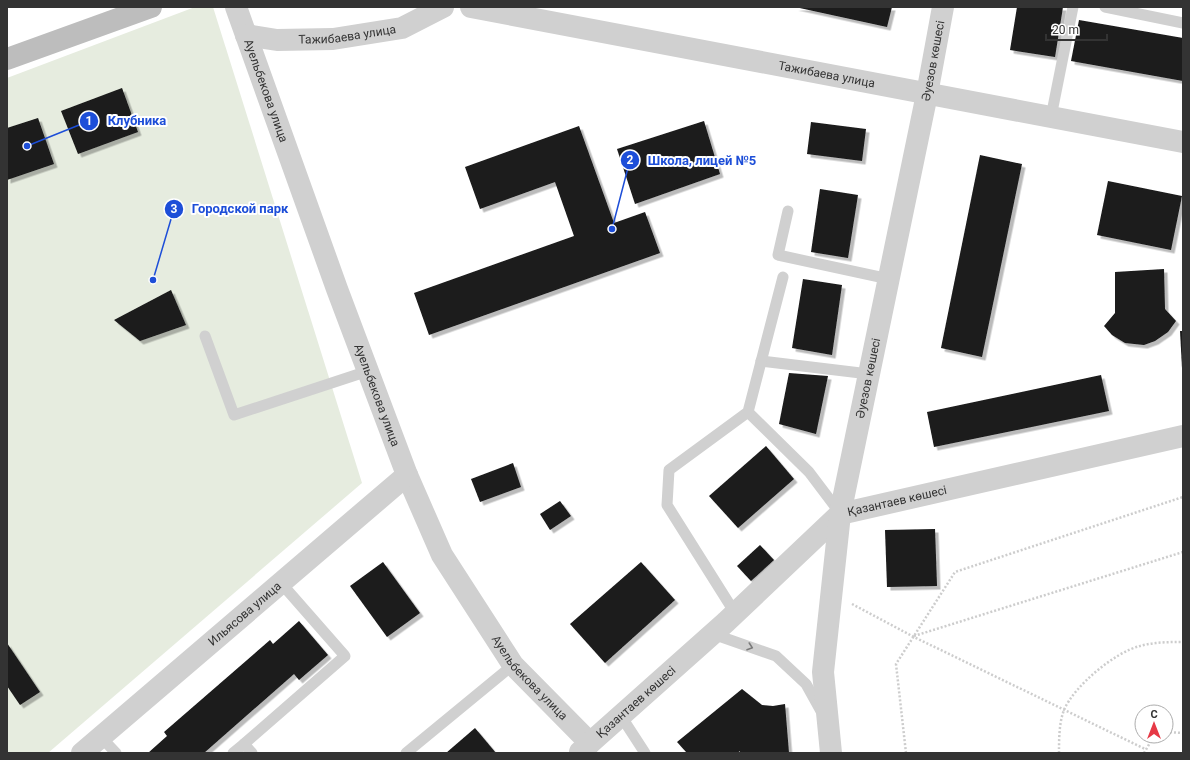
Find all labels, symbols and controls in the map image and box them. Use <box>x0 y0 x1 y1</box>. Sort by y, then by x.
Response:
scale bar <box>1046 16 1107 42</box>
street label: Әуезов көшесі <box>919 19 947 102</box>
street label: Тажибаева улица <box>298 22 397 47</box>
text: 20 m <box>1052 23 1079 37</box>
street label: Ауельбекова улица <box>241 37 291 144</box>
street label: Тажибаева улица <box>777 58 876 90</box>
callout: Клубника <box>79 108 174 133</box>
text: Клубника <box>108 113 166 128</box>
text: 1 <box>86 114 92 128</box>
callout: Школа, лицей №5 <box>620 148 764 173</box>
text: 2 <box>627 153 634 167</box>
text: Школа, лицей №5 <box>648 153 756 168</box>
callout: Городской парк <box>164 196 296 221</box>
text: Городской парк <box>192 201 289 216</box>
text: 3 <box>171 202 178 216</box>
street label: Әуезов көшесі <box>853 337 883 420</box>
street label: Ауельбекова улица <box>351 342 403 448</box>
street label: Қазантаев көшесі <box>846 483 948 519</box>
street label: Ильясова улица <box>205 579 284 649</box>
street label: Ауельбекова улица <box>489 633 571 723</box>
one-way arrow <box>746 642 753 651</box>
street label: Қазантаев көшесі <box>593 663 679 741</box>
north arrow <box>1134 704 1174 744</box>
text: С <box>1150 708 1158 721</box>

